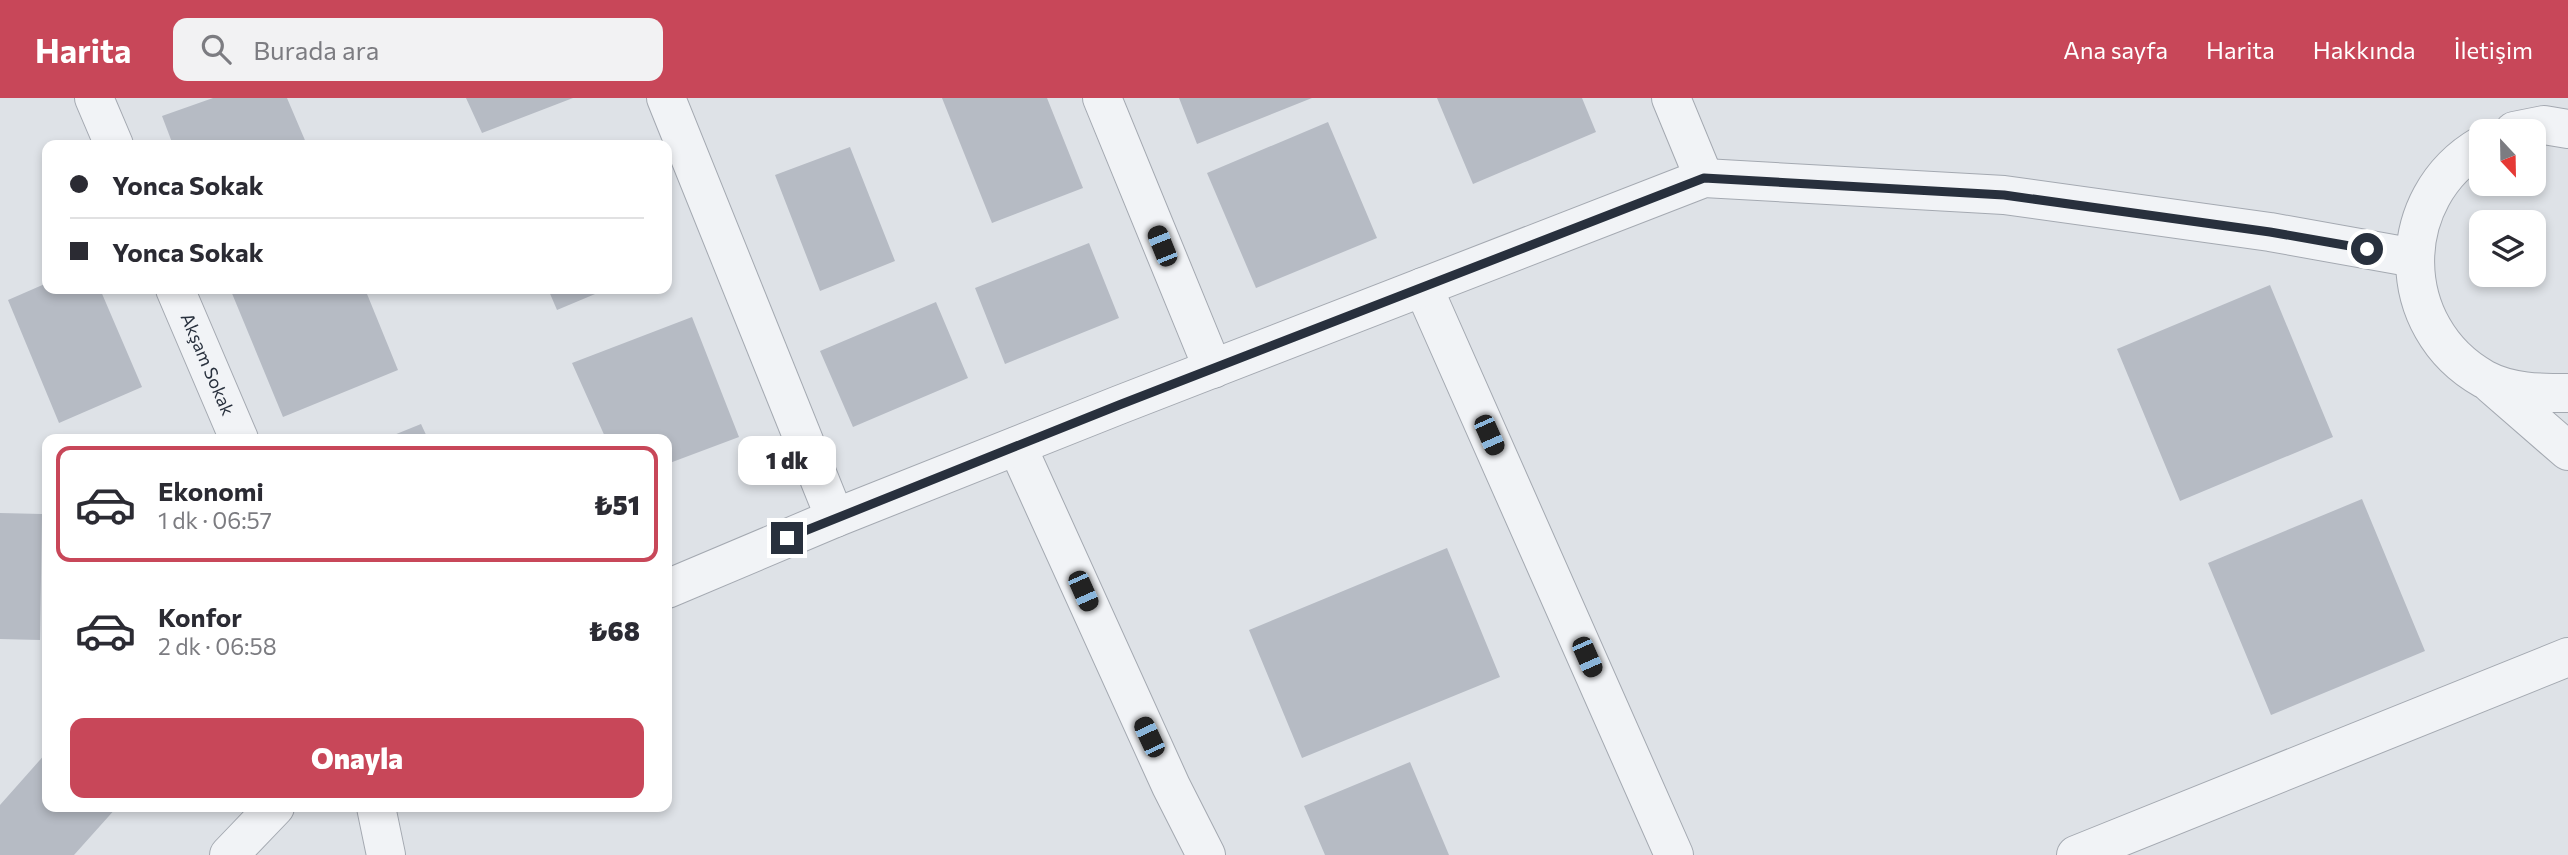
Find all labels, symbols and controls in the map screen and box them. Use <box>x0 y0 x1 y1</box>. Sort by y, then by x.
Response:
search box <box>173 18 663 81</box>
text: Harita <box>35 29 131 70</box>
icon: search <box>197 30 235 68</box>
text: Burada ara <box>253 34 379 65</box>
text: Ana sayfa <box>2063 35 2168 64</box>
text: Harita <box>2206 35 2275 64</box>
text: Hakkında <box>2313 35 2416 64</box>
text: İletişim <box>2454 35 2533 64</box>
north arrow <box>2469 119 2546 196</box>
map controls <box>2469 119 2546 287</box>
text: Yonca Sokak <box>112 169 264 200</box>
button: layers <box>2469 210 2546 287</box>
car <box>1145 223 1180 269</box>
route start <box>2351 233 2383 265</box>
text: Yonca Sokak <box>112 236 264 267</box>
street label: Akşam Sokak <box>177 309 240 419</box>
car <box>1471 412 1508 458</box>
callout: 1 dk <box>738 436 836 486</box>
text: 1 dk <box>766 446 808 474</box>
icon: car <box>74 473 137 536</box>
text: Ekonomi <box>158 475 264 506</box>
text: ₺51 <box>594 489 640 520</box>
text: 1 dk · 06:57 <box>158 506 272 534</box>
route end <box>771 522 803 554</box>
car <box>1065 568 1102 614</box>
icon: car <box>74 599 137 662</box>
text: Konfor <box>158 601 242 632</box>
text: ₺68 <box>588 615 640 646</box>
text: 2 dk · 06:58 <box>158 632 277 660</box>
car <box>1569 634 1606 680</box>
car <box>1131 714 1168 760</box>
button: Onayla <box>70 718 644 798</box>

